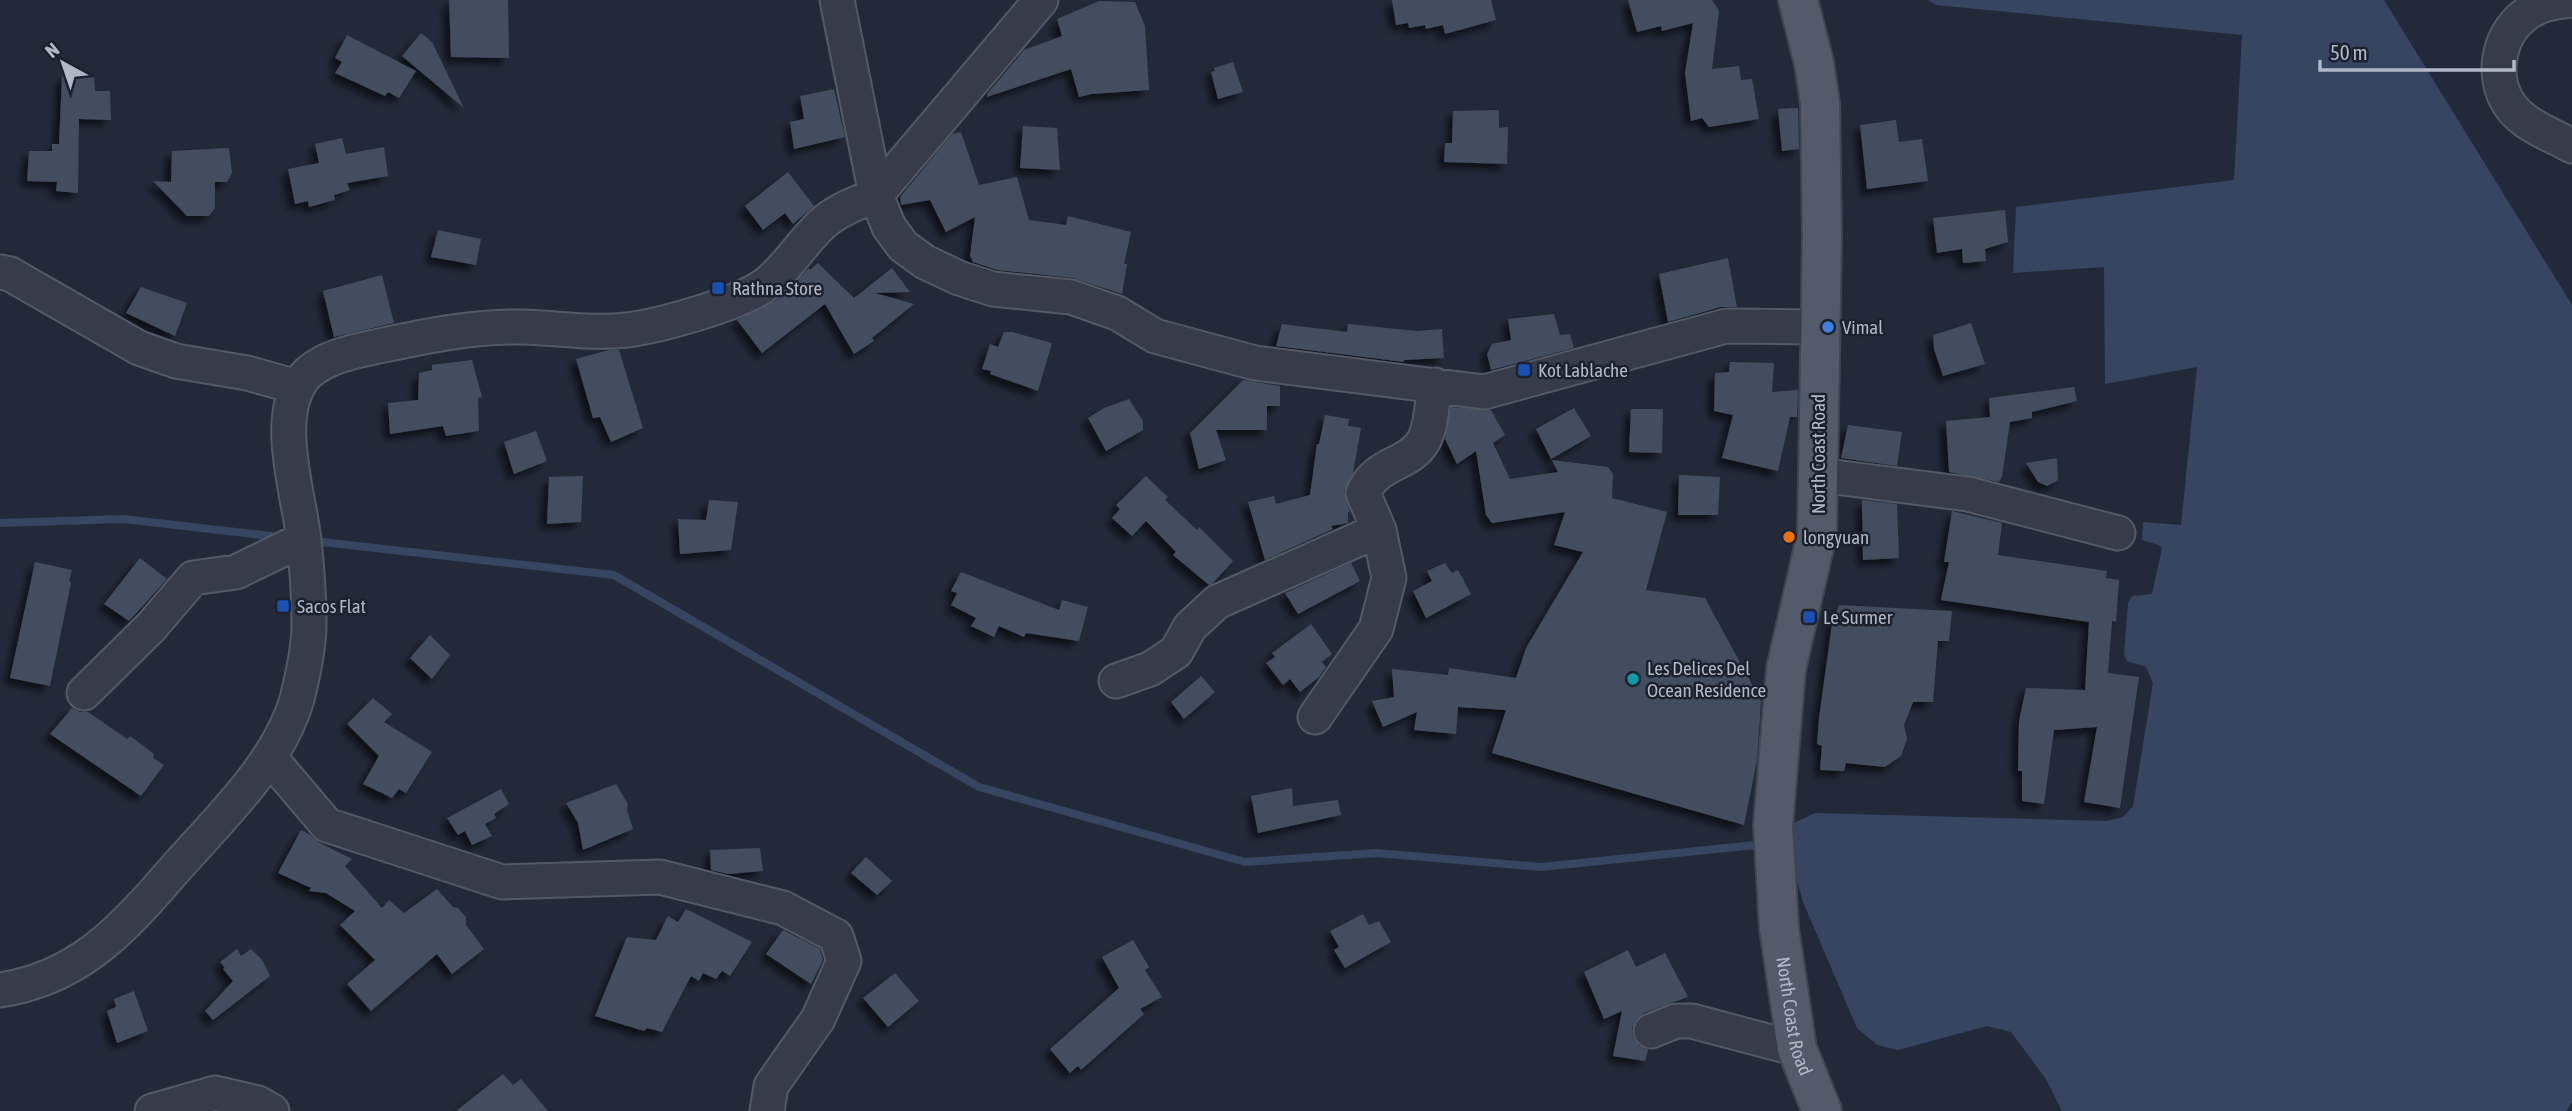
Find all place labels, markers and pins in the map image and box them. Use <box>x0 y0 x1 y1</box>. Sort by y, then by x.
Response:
place label: Rathna Store <box>732 277 822 299</box>
marker: Rathna Store <box>710 280 726 296</box>
place label: Vimal <box>1842 316 1883 338</box>
marker: Vimal <box>1820 319 1836 335</box>
place label: Kot Lablache <box>1538 359 1628 381</box>
marker: Kot Lablache <box>1516 362 1532 378</box>
place label: longyuan <box>1803 526 1869 548</box>
marker: longyuan <box>1781 529 1797 545</box>
place label: Sacos Flat <box>297 595 366 617</box>
marker: Sacos Flat <box>275 598 291 614</box>
place label: Le Surmer <box>1823 606 1893 628</box>
marker: Le Surmer <box>1801 609 1817 625</box>
place label: Les Delices Del Ocean Residence <box>1647 657 1766 701</box>
marker: Les Delices Del Ocean Residence <box>1625 671 1641 687</box>

